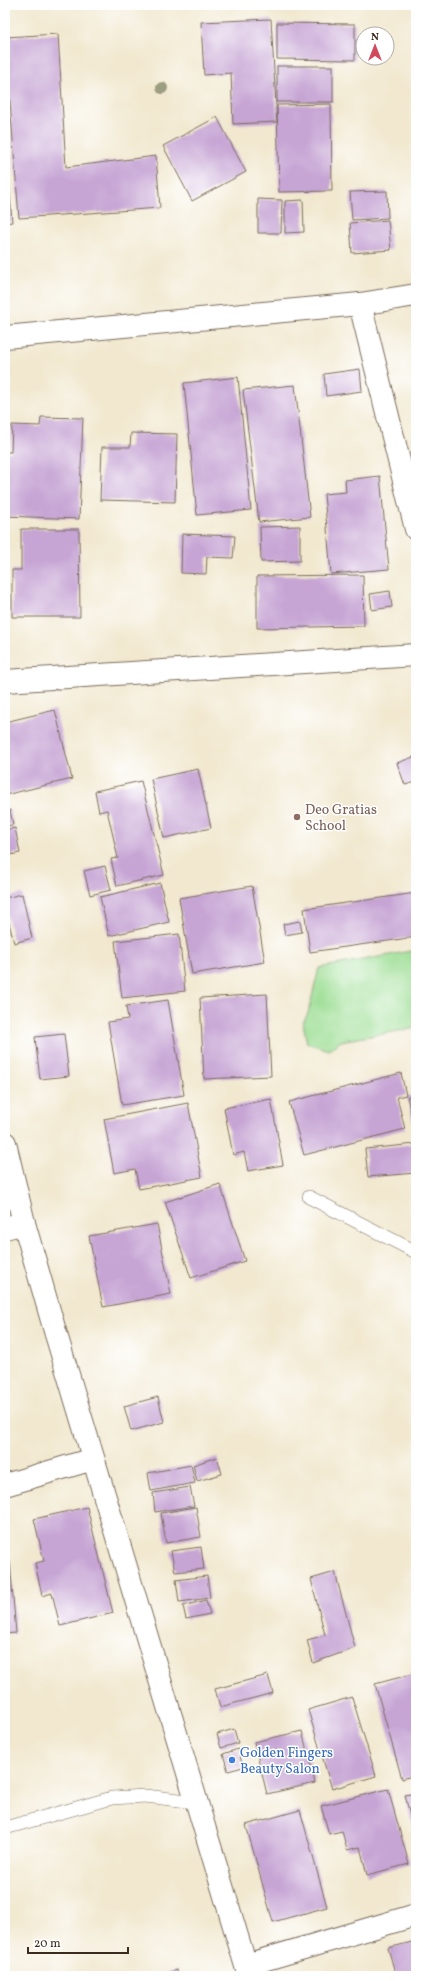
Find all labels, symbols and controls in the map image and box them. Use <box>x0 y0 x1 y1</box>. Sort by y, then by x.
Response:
north arrow <box>355 26 395 66</box>
text: N <box>371 30 379 45</box>
place label: Deo Gratias School <box>305 801 377 836</box>
marker: Deo Gratias School <box>292 812 302 822</box>
place label: Golden Fingers Beauty Salon <box>240 1744 333 1779</box>
marker: Golden Fingers Beauty Salon <box>227 1755 237 1765</box>
scale bar <box>28 1929 128 1955</box>
text: 20 m <box>34 1936 61 1952</box>

